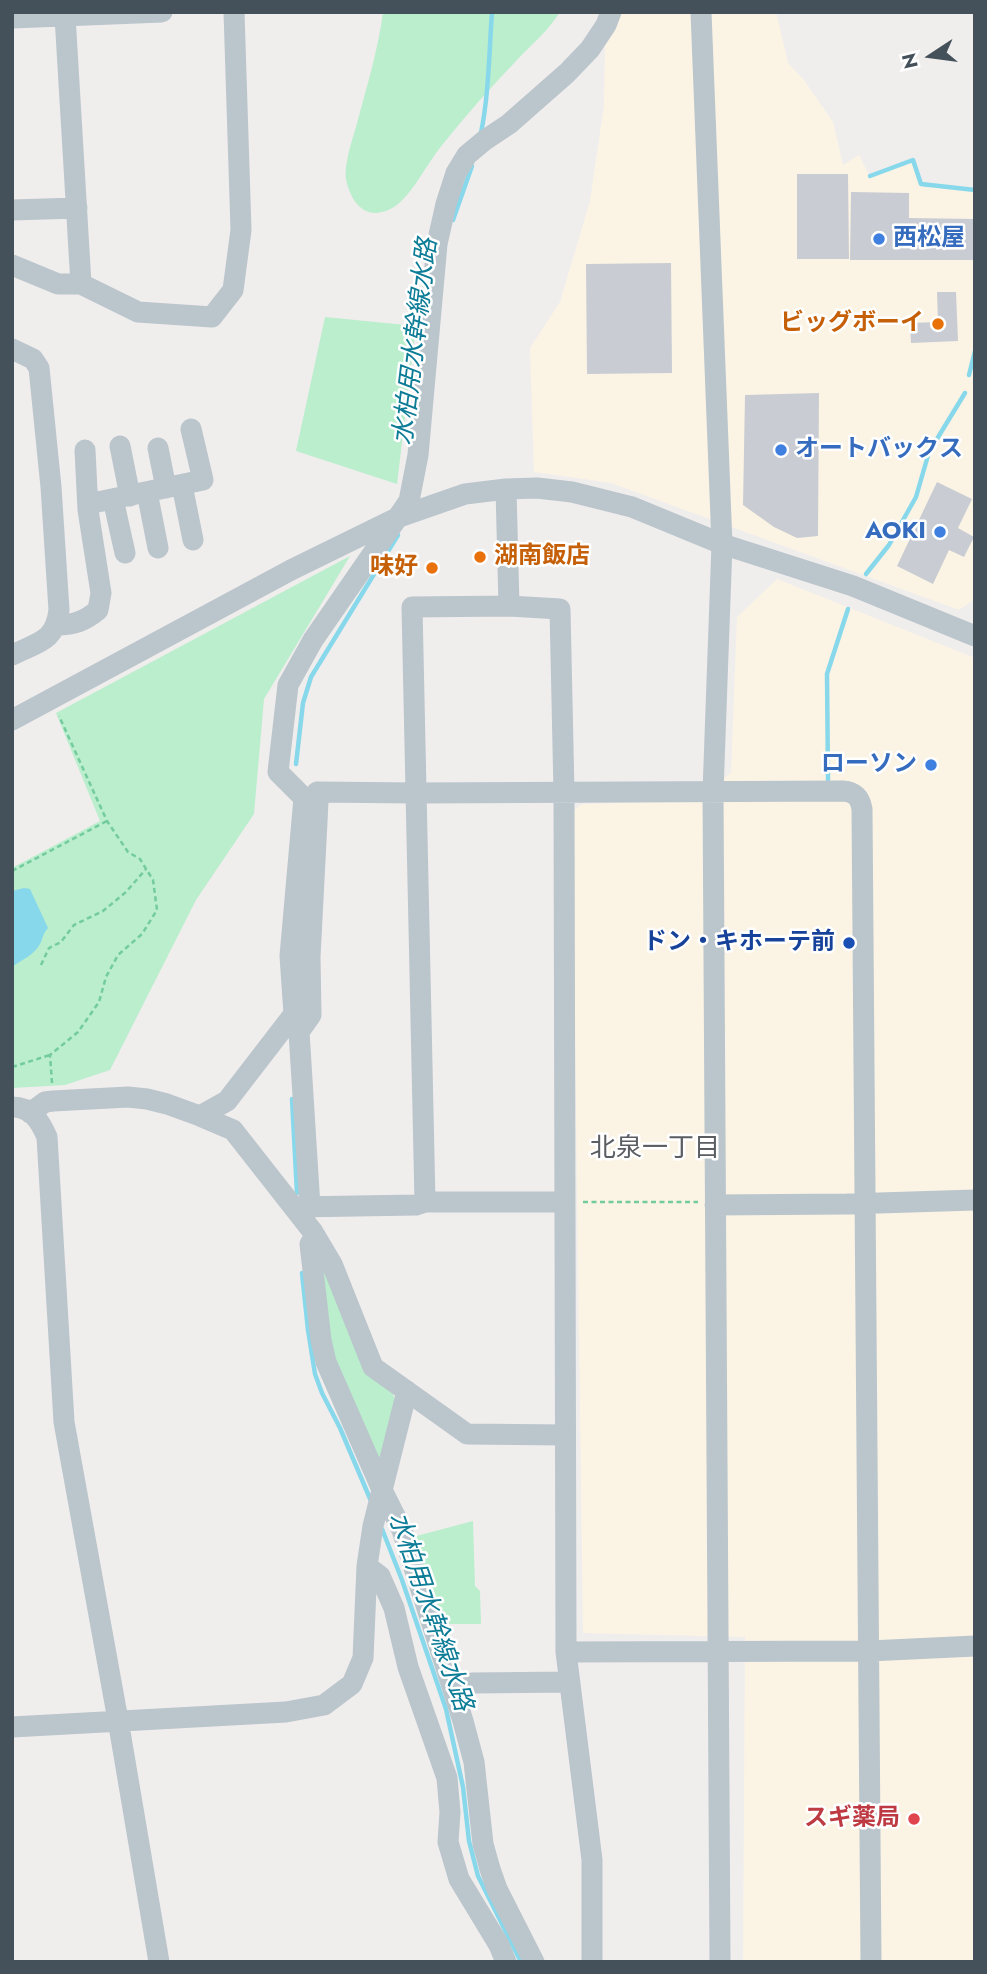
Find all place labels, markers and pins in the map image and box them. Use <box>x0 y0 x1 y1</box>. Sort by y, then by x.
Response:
place label: 西松屋 <box>893 225 965 253</box>
marker: 西松屋 <box>871 231 887 247</box>
place label: ビッグボーイ <box>780 310 924 338</box>
marker: ビッグボーイ <box>930 316 946 332</box>
place label: オートバックス <box>795 436 963 464</box>
marker: オートバックス <box>773 442 789 458</box>
place label: AOKI <box>865 518 926 546</box>
marker: AOKI <box>932 524 948 540</box>
place label: 湖南飯店 <box>494 543 590 571</box>
marker: 湖南飯店 <box>472 549 488 565</box>
place label: 味好 <box>370 554 418 582</box>
marker: 味好 <box>424 560 440 576</box>
place label: ローソン <box>821 751 917 779</box>
marker: ローソン <box>923 757 939 773</box>
place label: ドン・キホーテ前 <box>643 929 835 957</box>
marker: ドン・キホーテ前 <box>841 935 857 951</box>
place label: スギ薬局 <box>804 1805 900 1833</box>
marker: スギ薬局 <box>906 1811 922 1827</box>

